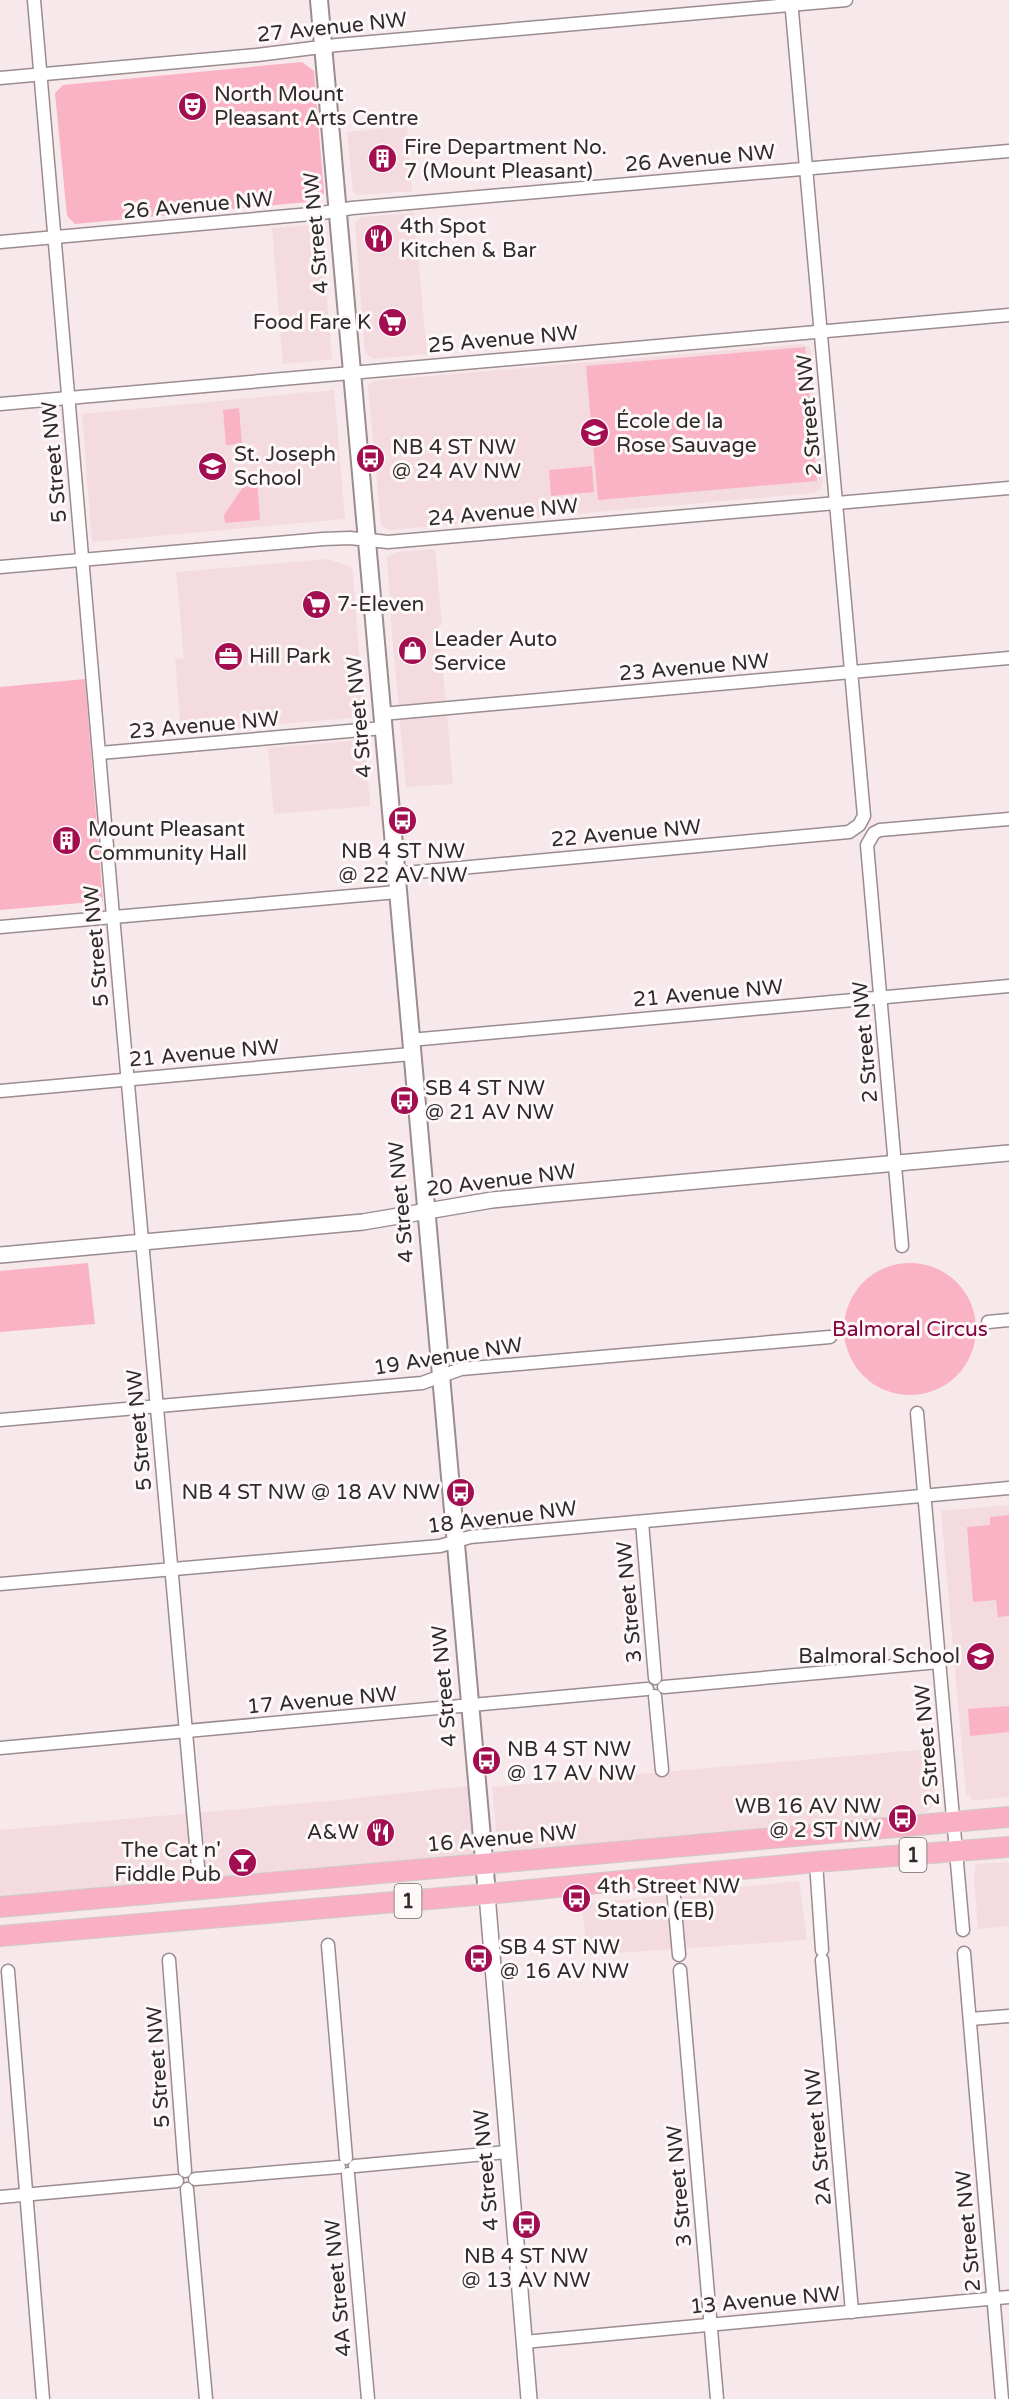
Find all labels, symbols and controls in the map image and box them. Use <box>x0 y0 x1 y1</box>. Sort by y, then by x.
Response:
street label: 27 Avenue NW <box>256 7 408 48</box>
place label: North Mount Pleasant Arts Centre <box>214 82 418 131</box>
theatre icon: North Mount Pleasant Arts Centre <box>177 90 209 122</box>
place label: Fire Department No. 7 (Mount Pleasant) <box>404 135 607 184</box>
street label: 26 Avenue NW <box>624 139 776 178</box>
building icon: Fire Department No. 7 (Mount Pleasant) <box>367 143 399 175</box>
street label: 4 Street NW <box>299 171 334 295</box>
street label: 26 Avenue NW <box>122 186 274 225</box>
place label: 4th Spot Kitchen & Bar <box>400 214 537 263</box>
restaurant icon: 4th Spot Kitchen & Bar <box>363 222 395 254</box>
supermarket icon: Food Fare K <box>376 306 408 338</box>
place label: Food Fare K <box>253 310 371 335</box>
street label: 25 Avenue NW <box>427 320 579 359</box>
street label: 2 Street NW <box>792 353 827 477</box>
street label: 5 Street NW <box>37 400 72 524</box>
place label: École de la Rose Sauvage <box>616 409 757 458</box>
school or university icon: École de la Rose Sauvage <box>579 417 611 449</box>
place label: NB 4 ST NW @ 24 AV NW <box>392 435 521 484</box>
place label: St. Joseph School <box>234 442 336 491</box>
bus stop icon: NB 4 ST NW @ 24 AV NW <box>355 443 387 475</box>
school or university icon: St. Joseph School <box>197 450 229 482</box>
street label: 24 Avenue NW <box>427 493 579 532</box>
supermarket icon: 7-Eleven <box>300 588 332 620</box>
place label: 7-Eleven <box>337 592 424 617</box>
place label: Leader Auto Service <box>434 627 557 676</box>
shop icon: Leader Auto Service <box>397 635 429 667</box>
office icon: Hill Park <box>212 640 244 672</box>
place label: Hill Park <box>249 644 331 669</box>
street label: 23 Avenue NW <box>618 648 770 687</box>
street label: 4 Street NW <box>342 655 377 779</box>
street label: 23 Avenue NW <box>128 706 280 745</box>
bus stop icon: NB 4 ST NW @ 22 AV NW <box>387 804 419 836</box>
street label: 22 Avenue NW <box>550 814 702 853</box>
place label: Mount Pleasant Community Hall <box>88 817 247 866</box>
building icon: Mount Pleasant Community Hall <box>51 825 83 857</box>
place label: NB 4 ST NW @ 22 AV NW <box>338 839 468 888</box>
street label: 5 Street NW <box>79 884 114 1008</box>
street label: 21 Avenue NW <box>632 974 784 1013</box>
street label: 2 Street NW <box>848 980 883 1104</box>
street label: 21 Avenue NW <box>128 1034 280 1073</box>
place label: SB 4 ST NW @ 21 AV NW <box>425 1076 554 1125</box>
bus stop icon: SB 4 ST NW @ 21 AV NW <box>388 1084 420 1116</box>
street label: 4 Street NW <box>384 1140 419 1264</box>
street label: 20 Avenue NW <box>425 1159 577 1202</box>
park label: Balmoral Circus <box>832 1317 988 1342</box>
street label: 19 Avenue NW <box>372 1332 524 1381</box>
street label: 5 Street NW <box>122 1368 157 1492</box>
bus stop icon: NB 4 ST NW @ 18 AV NW <box>445 1476 477 1508</box>
place label: NB 4 ST NW @ 18 AV NW <box>181 1480 440 1505</box>
street label: 18 Avenue NW <box>426 1496 578 1539</box>
street label: 3 Street NW <box>612 1540 647 1664</box>
street label: 4 Street NW <box>427 1624 462 1748</box>
school or university icon: Balmoral School <box>965 1640 997 1672</box>
place label: Balmoral School <box>798 1644 960 1669</box>
street label: 17 Avenue NW <box>246 1681 398 1720</box>
street label: 2 Street NW <box>910 1683 945 1807</box>
place label: NB 4 ST NW @ 17 AV NW <box>507 1737 636 1786</box>
bus stop icon: NB 4 ST NW @ 17 AV NW <box>470 1745 502 1777</box>
place label: WB 16 AV NW @ 2 ST NW <box>735 1794 881 1843</box>
bus stop icon: WB 16 AV NW @ 2 ST NW <box>886 1802 918 1834</box>
restaurant icon: A&W <box>364 1816 396 1848</box>
street label: 16 Avenue NW <box>426 1819 578 1858</box>
place label: A&W <box>307 1820 359 1845</box>
place label: The Cat n' Fiddle Pub <box>114 1838 221 1887</box>
road number: 1 <box>900 1838 926 1872</box>
bar icon: The Cat n' Fiddle Pub <box>226 1846 258 1878</box>
place label: 4th Street NW Station (EB) <box>597 1874 740 1923</box>
bus stop icon: 4th Street NW Station (EB) <box>560 1882 592 1914</box>
road number: 1 <box>394 1884 422 1918</box>
place label: SB 4 ST NW @ 16 AV NW <box>500 1935 629 1984</box>
bus stop icon: SB 4 ST NW @ 16 AV NW <box>463 1943 495 1975</box>
street label: 5 Street NW <box>142 2005 175 2129</box>
street label: 2A Street NW <box>800 2067 837 2207</box>
street label: 4 Street NW <box>469 2108 504 2232</box>
street label: 3 Street NW <box>662 2124 697 2248</box>
street label: 2 Street NW <box>951 2169 986 2293</box>
bus stop icon: NB 4 ST NW @ 13 AV NW <box>510 2209 542 2241</box>
street label: 4A Street NW <box>320 2218 357 2358</box>
place label: NB 4 ST NW @ 13 AV NW <box>461 2244 591 2293</box>
street label: 13 Avenue NW <box>689 2281 841 2320</box>

